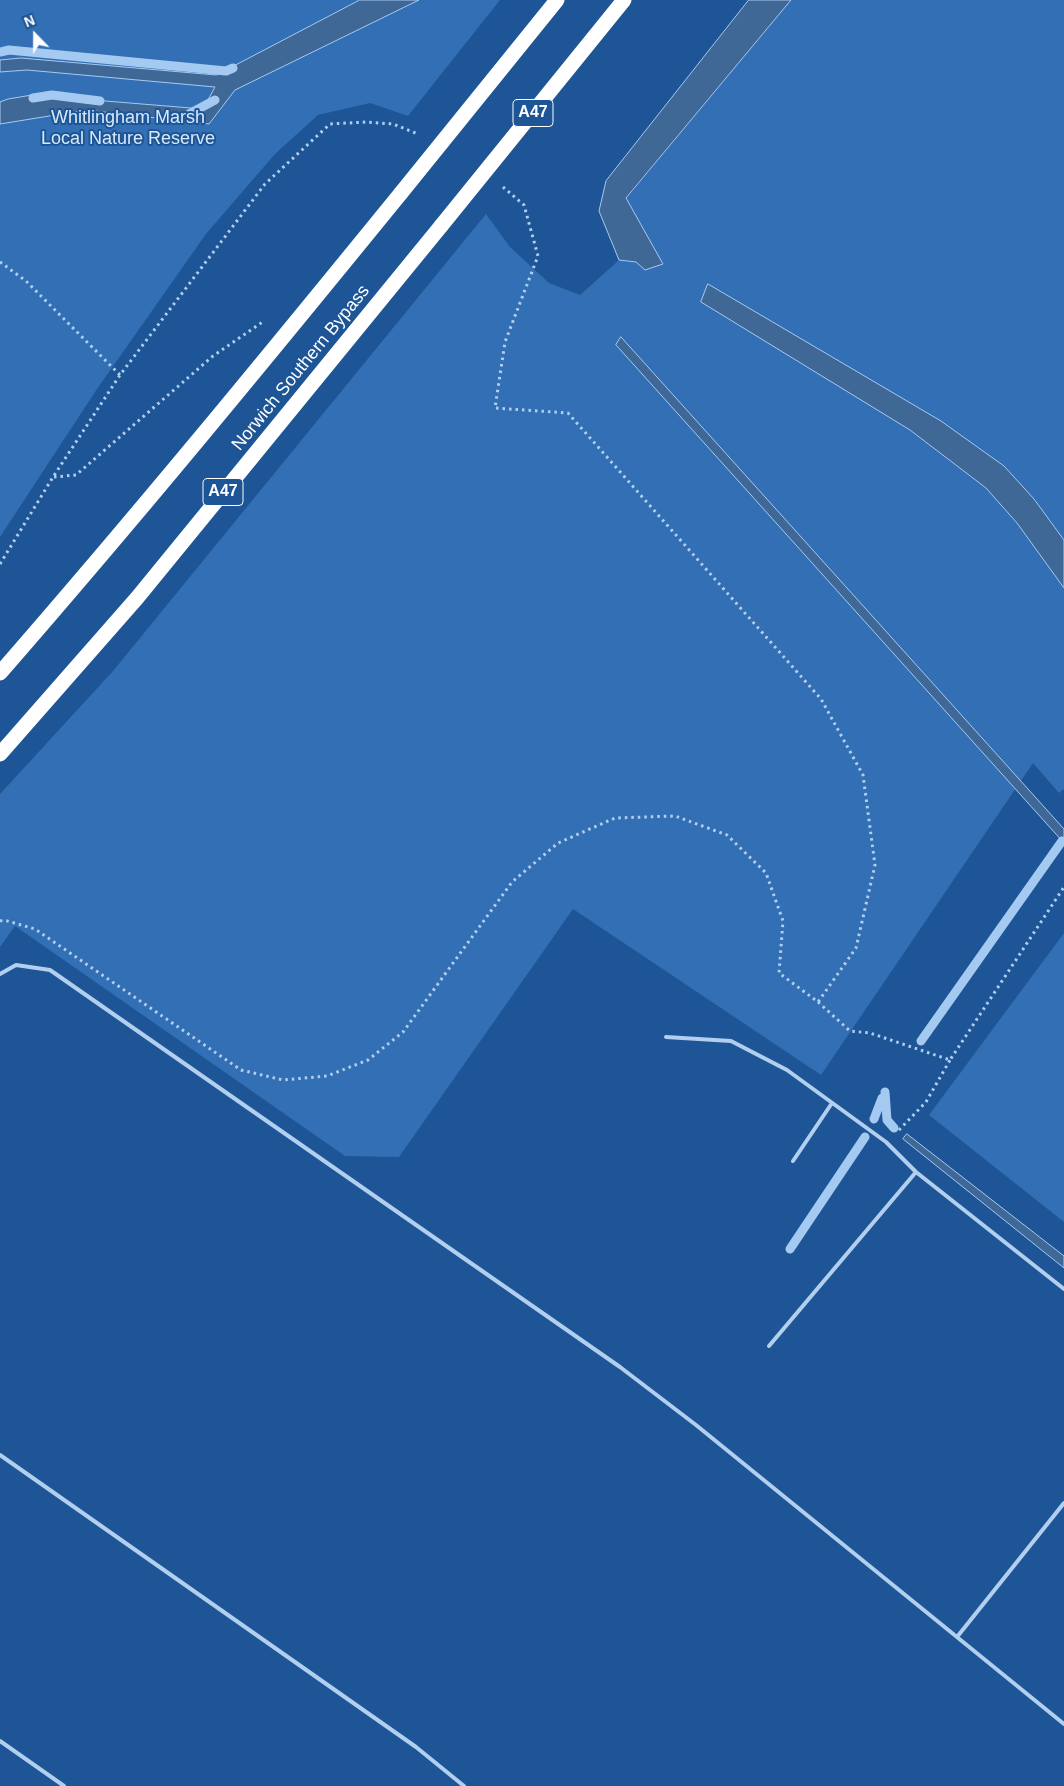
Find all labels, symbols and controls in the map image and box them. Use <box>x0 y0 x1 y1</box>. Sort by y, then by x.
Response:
north arrow <box>10 10 60 60</box>
text: N <box>22 12 37 30</box>
road number: A47 <box>513 100 553 126</box>
park label: Whitlingham Marsh Local Nature Reserve <box>41 107 215 150</box>
street label: Norwich Southern Bypass <box>227 281 375 455</box>
road number: A47 <box>203 478 243 506</box>

